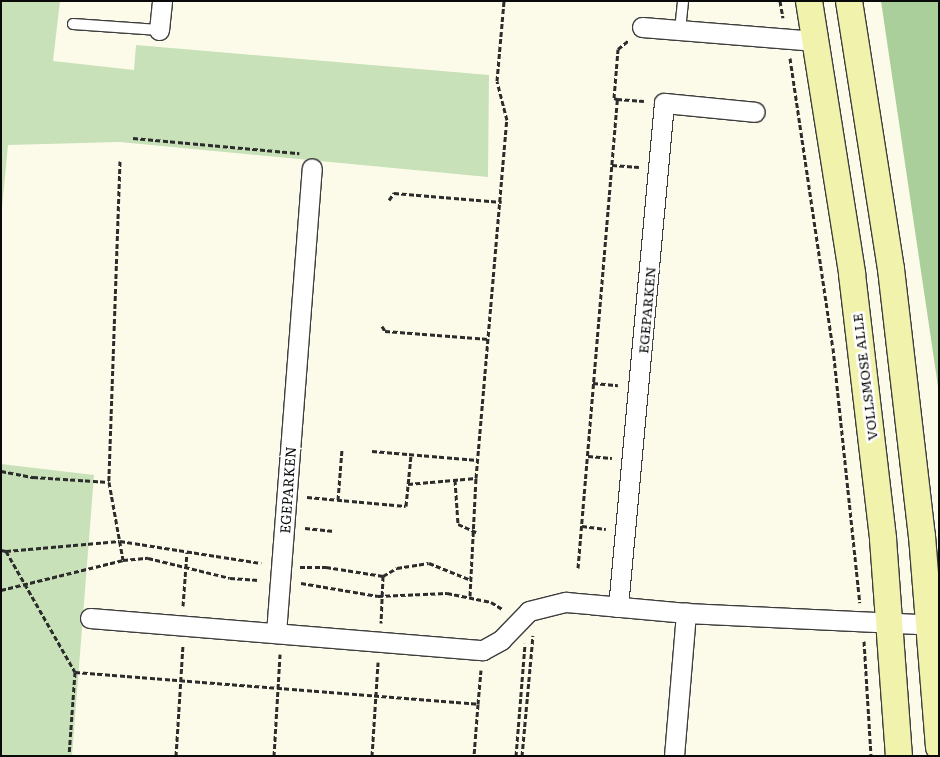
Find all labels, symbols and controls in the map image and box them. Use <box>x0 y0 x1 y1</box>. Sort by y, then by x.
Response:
street label: EGEPARKEN <box>634 266 658 354</box>
street label: VOLLSMOSE ALLE <box>848 312 880 442</box>
street label: EGEPARKEN <box>276 446 298 534</box>

